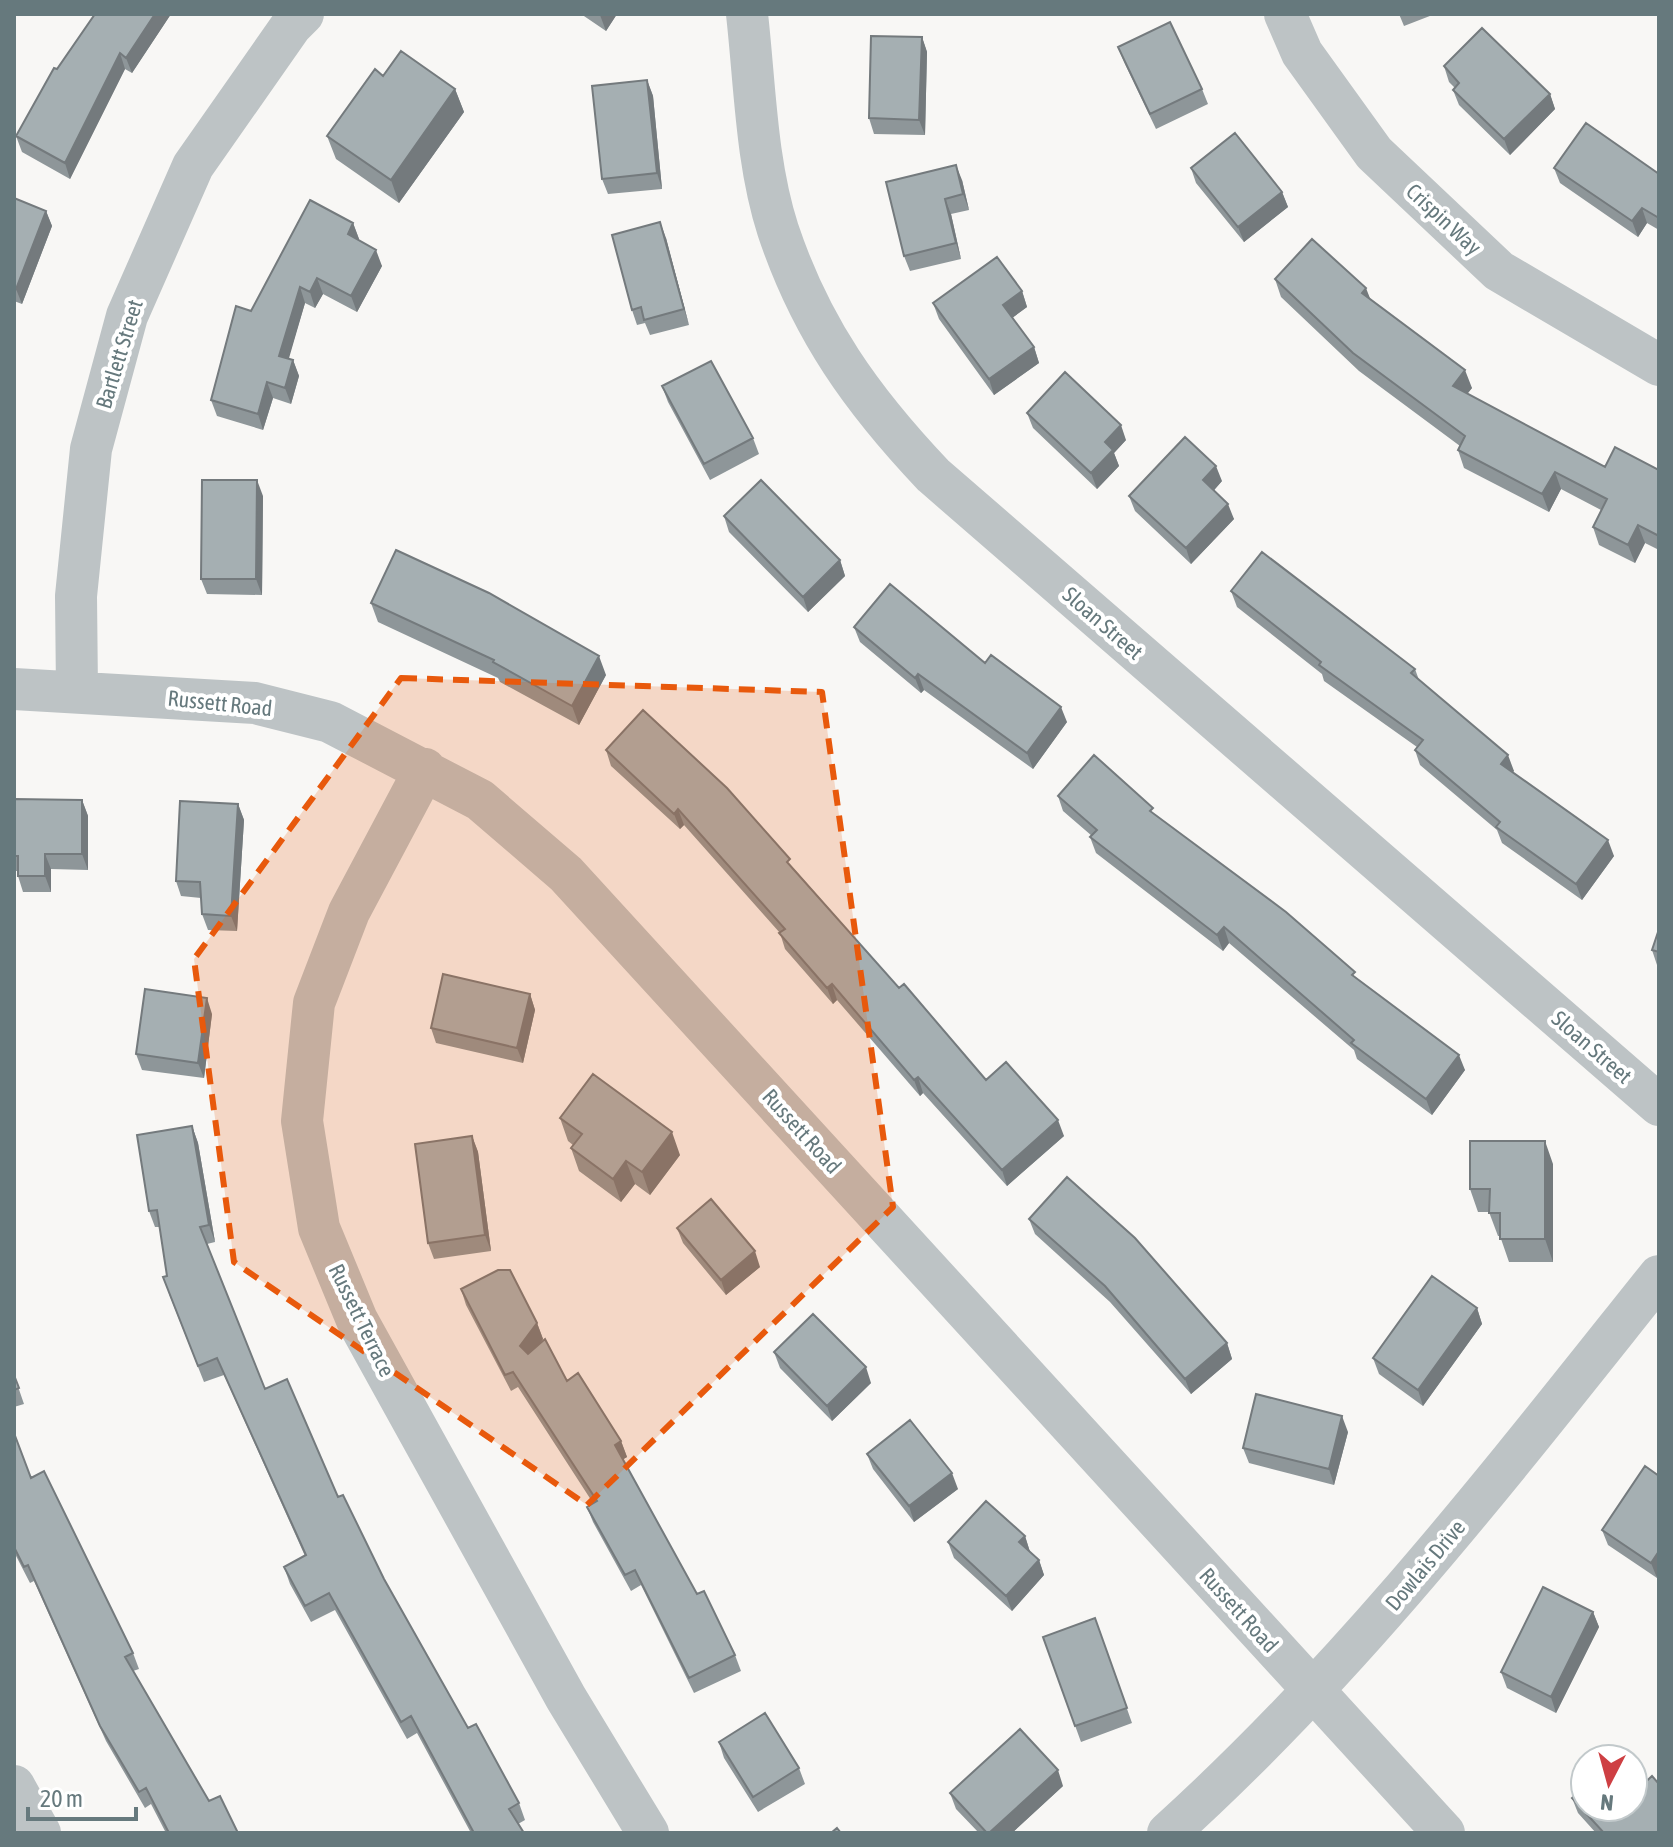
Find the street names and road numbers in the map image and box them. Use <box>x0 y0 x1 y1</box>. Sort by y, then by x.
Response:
street label: Crispin Way <box>1401 178 1487 260</box>
street label: Bartlett Street <box>90 296 148 412</box>
street label: Sloan Street <box>1058 581 1148 665</box>
street label: Russett Road <box>167 685 273 721</box>
street label: Sloan Street <box>1547 1005 1637 1089</box>
street label: Russett Road <box>757 1083 847 1179</box>
street label: Russett Terrace <box>324 1259 400 1381</box>
street label: Dowlais Drive <box>1380 1514 1470 1616</box>
street label: Russett Road <box>1194 1562 1284 1658</box>

